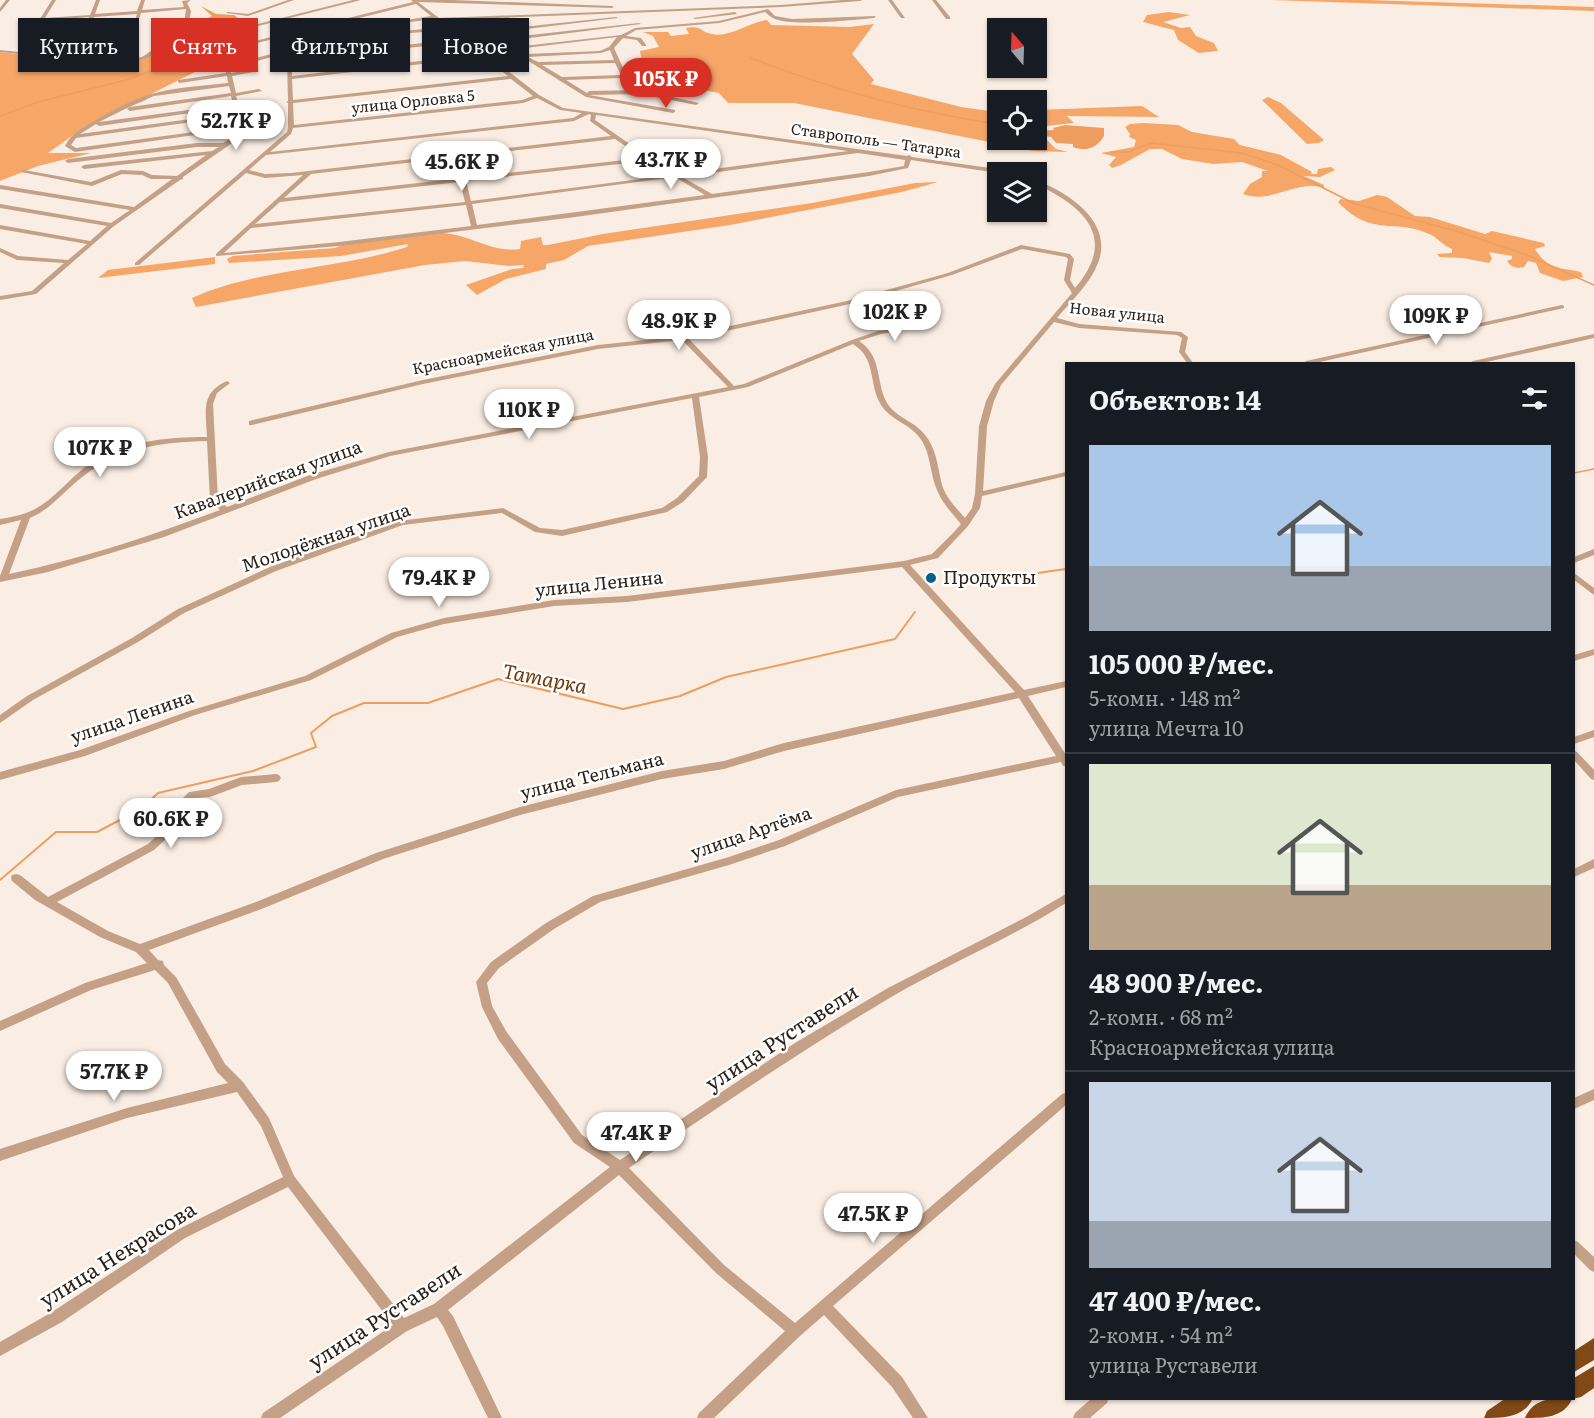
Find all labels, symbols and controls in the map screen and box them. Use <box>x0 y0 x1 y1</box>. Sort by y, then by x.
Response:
chip: Купить <box>18 18 139 72</box>
chip: Снять <box>151 18 258 72</box>
chip: Фильтры <box>270 18 410 72</box>
chip: Новое <box>422 18 529 72</box>
north arrow <box>987 18 1047 78</box>
map controls <box>987 18 1047 222</box>
pin: 105K ₽ <box>617 58 715 109</box>
text: 105K ₽ <box>634 62 698 92</box>
street label: улица Орловка 5 <box>350 83 476 118</box>
button: locate <box>987 90 1047 150</box>
pin: 52.7K ₽ <box>181 100 291 151</box>
text: 52.7K ₽ <box>201 104 271 134</box>
street label: Ставрополь — Татарка <box>790 116 964 163</box>
pin: 43.7K ₽ <box>616 139 726 190</box>
pin: 45.6K ₽ <box>407 141 517 192</box>
text: 43.7K ₽ <box>635 143 707 173</box>
text: 45.6K ₽ <box>425 145 499 175</box>
button: layers <box>987 162 1047 222</box>
pin: 102K ₽ <box>846 291 944 342</box>
text: 102K ₽ <box>863 295 927 325</box>
street label: Новая улица <box>1068 295 1167 328</box>
pin: 109K ₽ <box>1387 295 1485 346</box>
text: 109K ₽ <box>1403 299 1469 329</box>
pin: 48.9K ₽ <box>624 300 734 351</box>
text: 48.9K ₽ <box>642 304 716 334</box>
street label: Красноармейская улица <box>410 321 596 379</box>
text: Объектов: 14 <box>1089 379 1261 418</box>
icon: filters <box>1518 382 1551 415</box>
pin: 110K ₽ <box>480 389 578 440</box>
text: 110K ₽ <box>498 393 560 423</box>
pin: 107K ₽ <box>51 427 149 478</box>
text: 107K ₽ <box>68 431 132 461</box>
street label: Кавалерийская улица <box>170 432 365 525</box>
icon: home <box>1266 484 1374 592</box>
street label: Молодёжная улица <box>237 495 414 578</box>
pin: 79.4K ₽ <box>384 557 494 608</box>
text: 79.4K ₽ <box>402 561 476 591</box>
street label: улица Ленина <box>534 562 664 603</box>
place label: Продукты <box>943 563 1036 590</box>
marker: Продукты <box>924 571 938 585</box>
text: 105 000 ₽/мес. <box>1089 643 1274 682</box>
water label: Татарка <box>501 654 591 700</box>
street label: улица Ленина <box>66 682 197 749</box>
text: 5-комн. · 148 m² <box>1089 682 1241 712</box>
text: улица Мечта 10 <box>1089 712 1244 742</box>
street label: улица Тельмана <box>517 744 666 805</box>
pin: 60.6K ₽ <box>116 798 226 849</box>
street label: улица Артёма <box>687 798 815 865</box>
text: 60.6K ₽ <box>133 802 209 832</box>
icon: home <box>1266 803 1374 911</box>
text: 48 900 ₽/мес. <box>1089 962 1264 1001</box>
street label: улица Руставели <box>698 975 863 1097</box>
text: 2-комн. · 68 m² <box>1089 1001 1233 1031</box>
text: Красноармейская улица <box>1089 1031 1335 1061</box>
pin: 57.7K ₽ <box>59 1051 169 1102</box>
text: 57.7K ₽ <box>80 1055 148 1085</box>
pin: 47.4K ₽ <box>581 1112 691 1163</box>
text: 47.4K ₽ <box>600 1116 672 1146</box>
icon: home <box>1266 1121 1374 1229</box>
street label: улица Некрасова <box>32 1192 202 1314</box>
pin: 47.5K ₽ <box>818 1193 928 1244</box>
text: 47.5K ₽ <box>838 1197 908 1227</box>
street label: улица Руставели <box>301 1253 466 1375</box>
text: 47 400 ₽/мес. <box>1089 1280 1262 1319</box>
text: 2-комн. · 54 m² <box>1089 1319 1232 1349</box>
text: улица Руставели <box>1089 1349 1258 1379</box>

